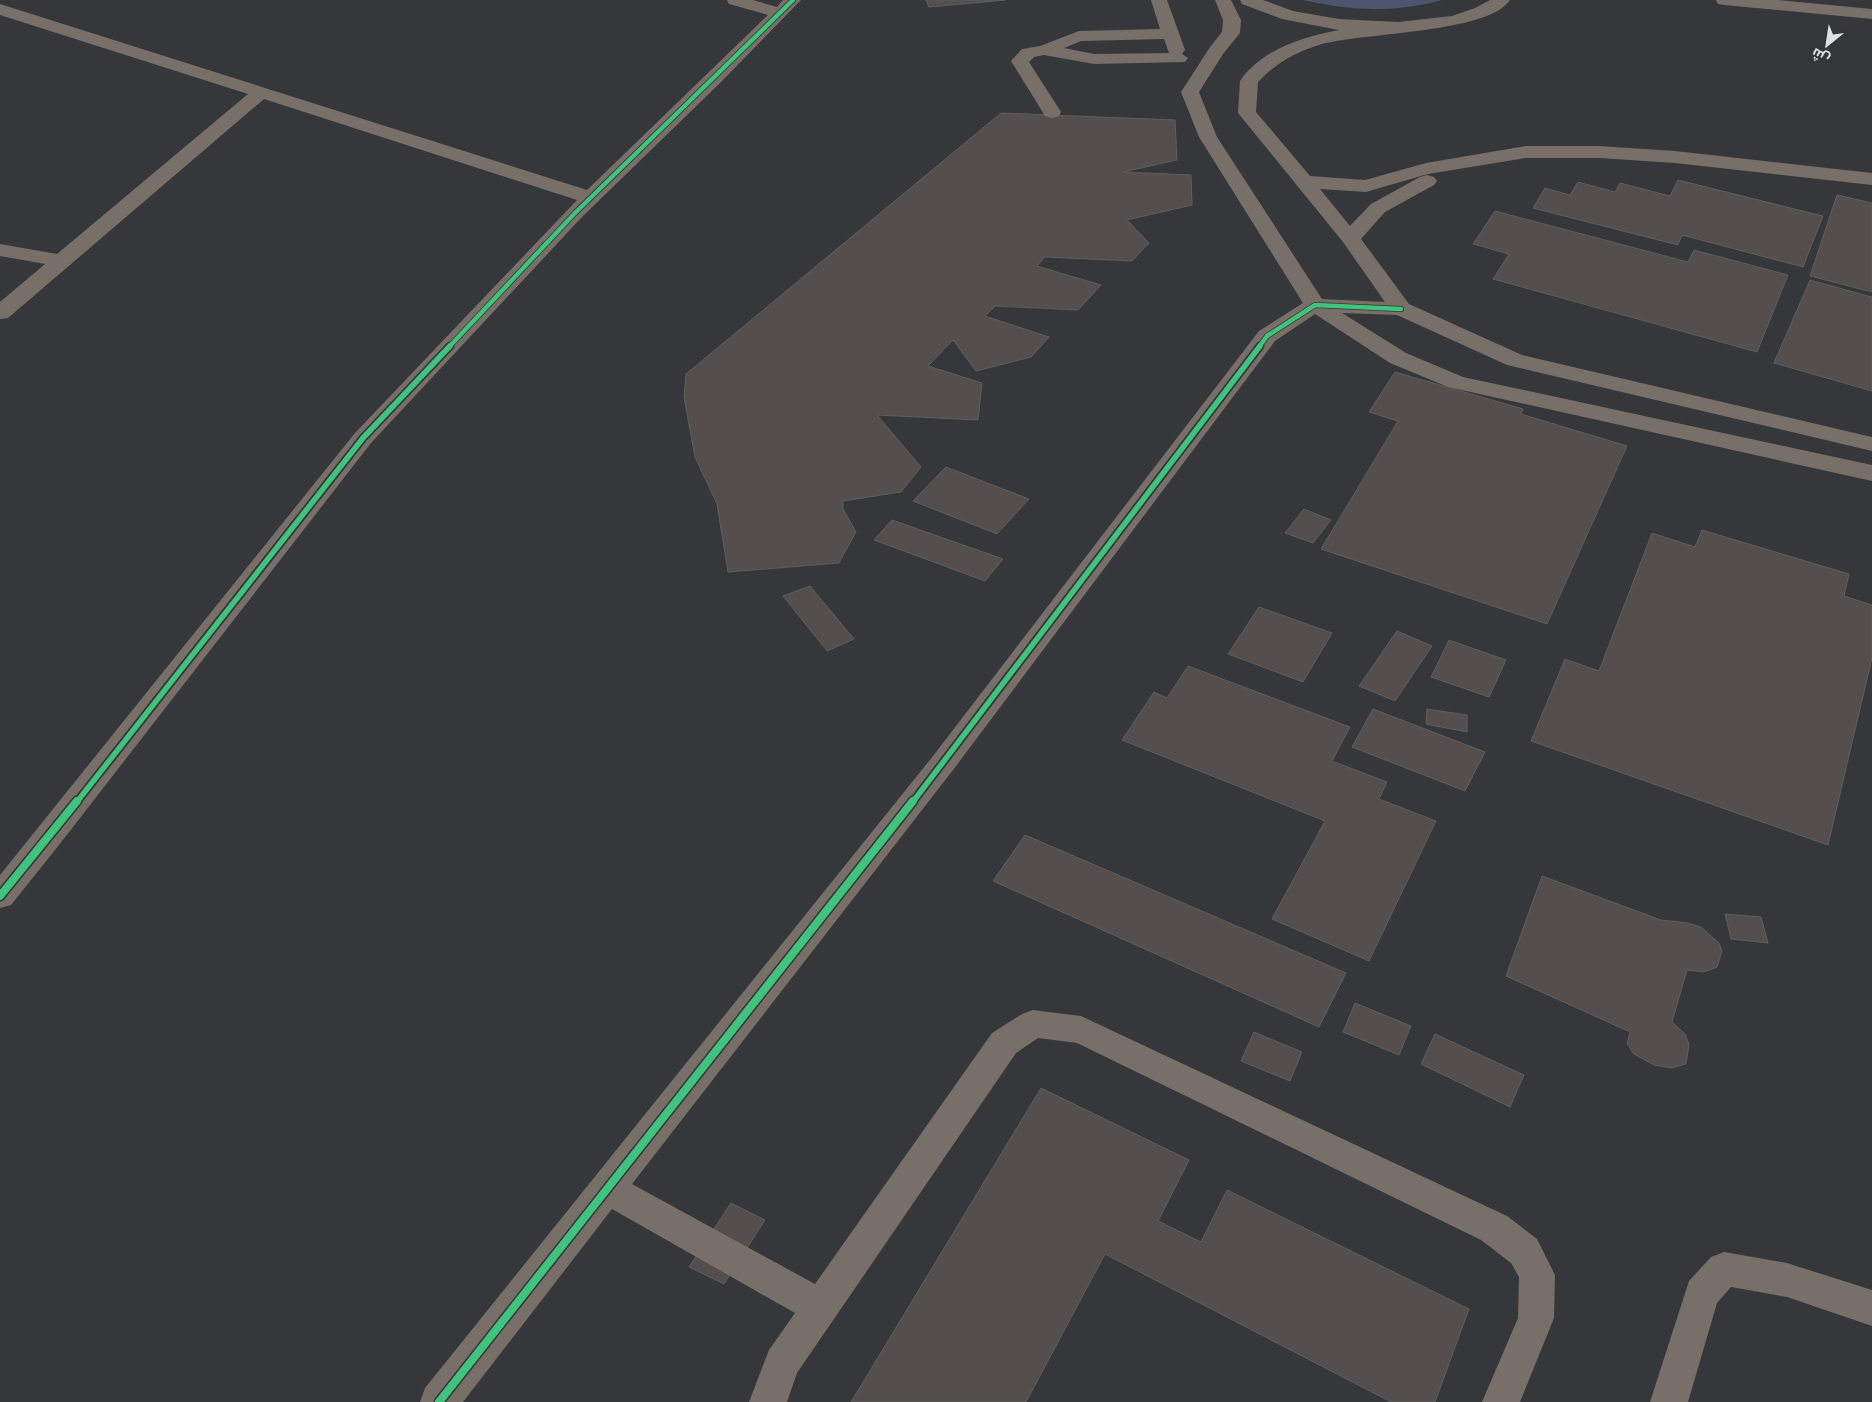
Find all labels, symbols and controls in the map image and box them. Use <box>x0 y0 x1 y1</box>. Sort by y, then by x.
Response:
north arrow <box>1802 20 1852 70</box>
text: ش <box>1809 44 1833 68</box>

